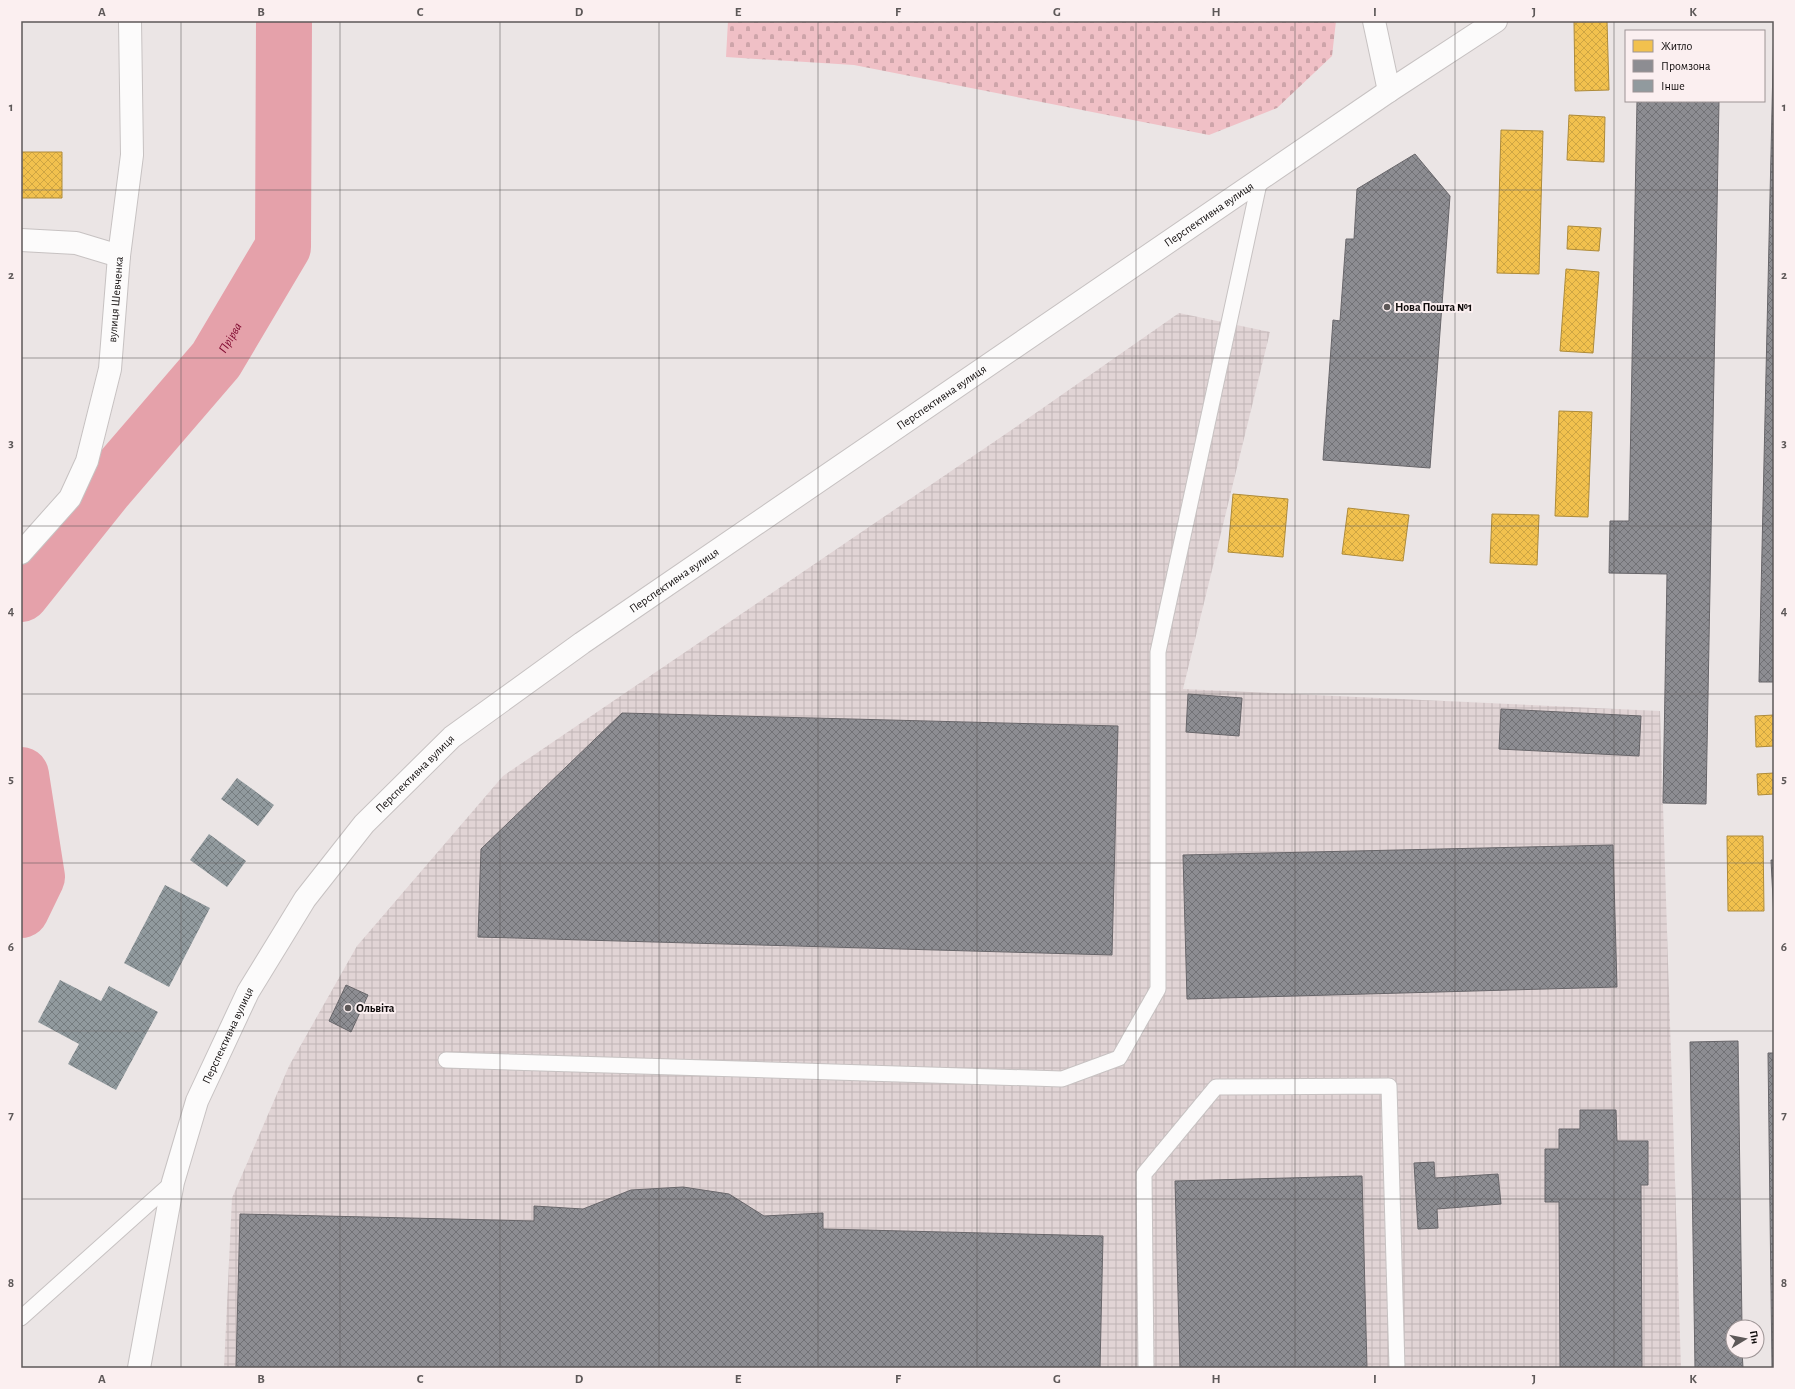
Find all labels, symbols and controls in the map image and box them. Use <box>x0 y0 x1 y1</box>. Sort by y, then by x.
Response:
text: A <box>98 6 106 19</box>
text: B <box>257 6 265 19</box>
text: C <box>417 6 424 19</box>
text: D <box>575 6 584 19</box>
text: E <box>735 6 742 19</box>
text: F <box>895 6 902 19</box>
text: G <box>1053 6 1061 19</box>
text: H <box>1211 6 1221 19</box>
text: I <box>1373 6 1377 19</box>
text: J <box>1532 6 1536 19</box>
text: K <box>1689 6 1697 19</box>
legend <box>1625 30 1765 102</box>
text: Житло <box>1661 40 1693 52</box>
text: Промзона <box>1661 60 1711 72</box>
text: Інше <box>1661 80 1685 92</box>
text: 1 <box>9 101 13 114</box>
text: 1 <box>1782 101 1786 114</box>
street label: Перспективна вулиця <box>1162 180 1256 249</box>
street label: вулиця Шевченка <box>106 255 125 343</box>
text: 2 <box>8 269 14 282</box>
text: 2 <box>1781 269 1787 282</box>
place label: Нова Пошта №1 <box>1395 301 1472 313</box>
marker: Нова Пошта №1 <box>1382 302 1392 312</box>
water label: Прірва <box>217 320 245 356</box>
street label: Перспективна вулиця <box>894 362 988 432</box>
text: 3 <box>8 437 14 450</box>
text: 3 <box>1781 437 1787 450</box>
street label: Перспективна вулиця <box>627 545 721 615</box>
text: 4 <box>8 605 15 618</box>
text: 4 <box>1781 605 1788 618</box>
street label: Перспективна вулиця <box>373 732 457 815</box>
text: 5 <box>8 773 14 786</box>
text: 5 <box>1781 773 1787 786</box>
text: 6 <box>8 941 14 954</box>
text: 6 <box>1781 941 1787 954</box>
street label: Перспективна вулиця <box>200 985 256 1086</box>
place label: Ольвіта <box>356 1002 395 1014</box>
marker: Ольвіта <box>343 1003 353 1013</box>
text: 7 <box>8 1109 14 1122</box>
text: 7 <box>1781 1109 1787 1122</box>
text: 8 <box>8 1277 14 1290</box>
text: 8 <box>1781 1277 1787 1290</box>
north arrow <box>1725 1319 1765 1359</box>
text: Пн <box>1748 1330 1761 1345</box>
text: A <box>98 1373 106 1386</box>
text: B <box>257 1373 265 1386</box>
text: C <box>417 1373 424 1386</box>
text: D <box>575 1373 584 1386</box>
text: E <box>735 1373 742 1386</box>
text: F <box>895 1373 902 1386</box>
text: G <box>1053 1373 1061 1386</box>
text: H <box>1211 1373 1221 1386</box>
text: I <box>1373 1373 1377 1386</box>
text: J <box>1532 1373 1536 1386</box>
text: K <box>1689 1373 1697 1386</box>

